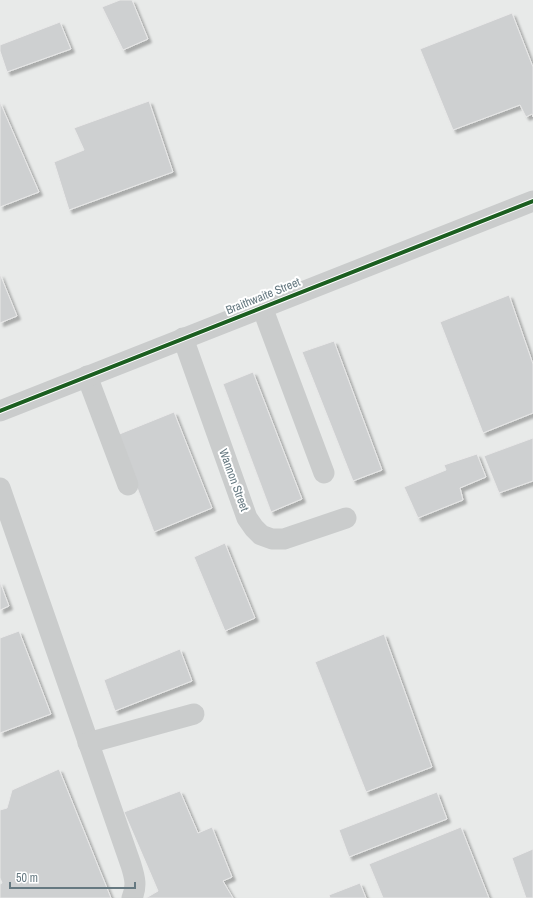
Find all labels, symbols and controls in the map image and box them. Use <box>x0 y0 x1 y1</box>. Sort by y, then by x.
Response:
street label: Braithwaite Street <box>223 274 303 318</box>
street label: Wannon Street <box>215 447 253 514</box>
scale bar <box>10 864 135 890</box>
text: 50 m <box>16 870 38 886</box>

